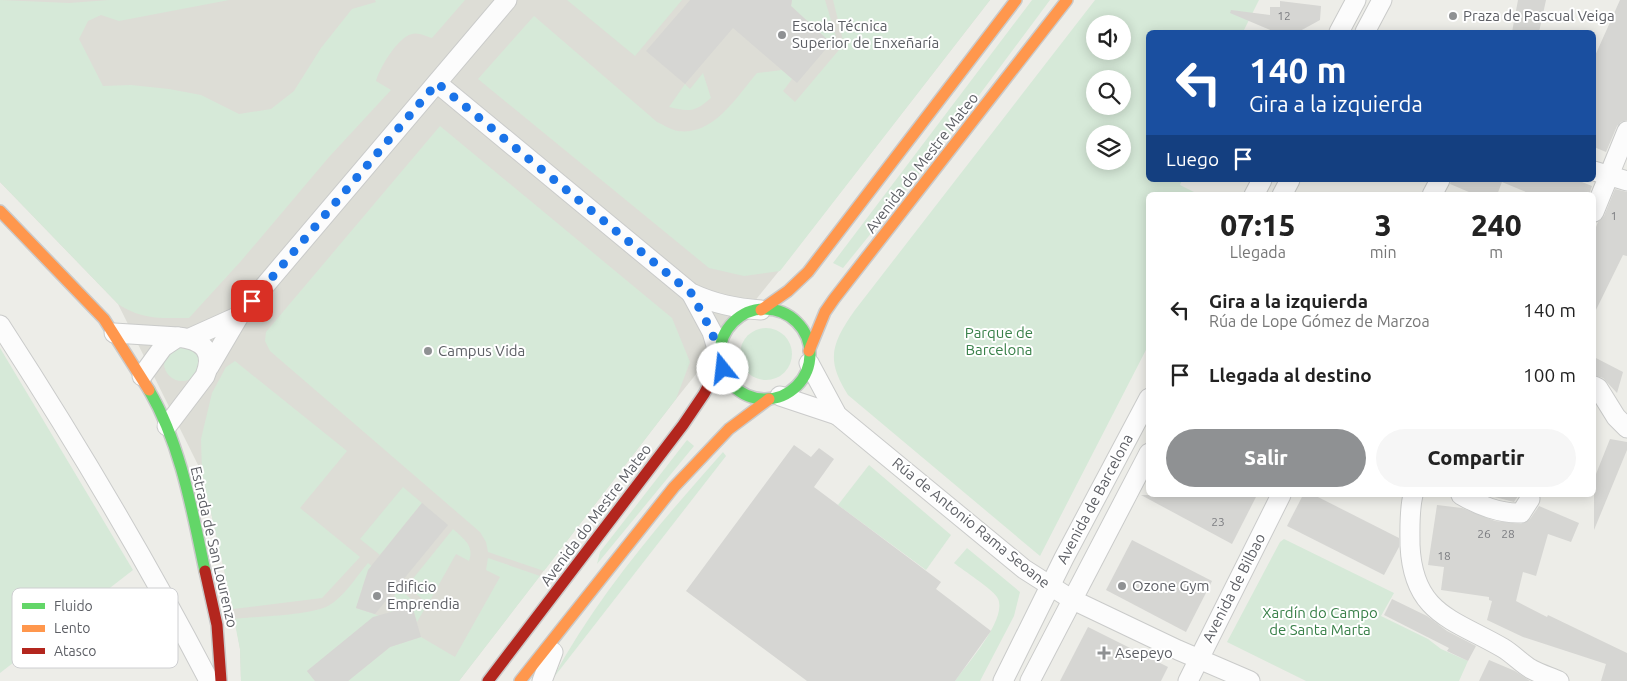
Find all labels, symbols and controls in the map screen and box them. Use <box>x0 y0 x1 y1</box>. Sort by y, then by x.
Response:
place label: Praza de Pascual Veiga <box>1463 7 1615 24</box>
house number: 12 <box>1277 9 1291 22</box>
marker: Praza de Pascual Veiga <box>1447 10 1459 22</box>
map controls <box>1086 15 1131 170</box>
button: sound <box>1086 15 1131 60</box>
place label: Escola Técnica Superior de Enxeñaría <box>792 17 939 51</box>
marker: Escola Técnica Superior de Enxeñaría <box>776 29 788 41</box>
icon: left <box>1166 50 1231 115</box>
text: 140 m <box>1249 50 1347 90</box>
button: search <box>1086 70 1131 115</box>
street label: Avenida do Mestre Mateo <box>862 89 982 236</box>
text: Gira a la izquierda <box>1249 91 1423 116</box>
button: layers <box>1086 125 1131 170</box>
icon: arrive <box>1229 145 1257 173</box>
text: Luego <box>1166 148 1219 170</box>
text: 07:15 <box>1220 208 1295 242</box>
text: 3 <box>1375 208 1392 242</box>
text: 240 <box>1471 208 1522 242</box>
house number: 1 <box>1611 209 1617 222</box>
text: Llegada <box>1230 243 1286 261</box>
text: min <box>1370 243 1397 261</box>
text: m <box>1489 243 1503 261</box>
pin <box>231 280 273 322</box>
icon: arrive <box>238 287 266 315</box>
text: Gira a la izquierda <box>1209 290 1368 312</box>
icon: left <box>1166 296 1194 324</box>
text: 140 m <box>1523 299 1576 321</box>
text: Rúa de Lope Gómez de Marzoa <box>1209 312 1430 330</box>
park label: Parque de Barcelona <box>965 324 1033 358</box>
place label: Campus Vida <box>438 342 525 359</box>
position arrow <box>696 342 748 394</box>
marker: Campus Vida <box>422 345 434 357</box>
icon: arrive <box>1166 361 1194 389</box>
text: Llegada al destino <box>1209 364 1372 386</box>
text: 100 m <box>1523 364 1576 386</box>
button: Salir <box>1166 429 1366 487</box>
button: Compartir <box>1376 429 1576 487</box>
street label: Avenida de Barcelona <box>1053 431 1136 567</box>
street label: Avenida do Mestre Mateo <box>537 440 654 589</box>
street label: Rúa de Antonio Rama Seoane <box>889 454 1053 591</box>
street label: Estrada de San Lourenzo <box>188 464 241 629</box>
house number: 23 <box>1211 515 1225 528</box>
house number: 26 <box>1477 527 1491 540</box>
house number: 28 <box>1501 527 1515 540</box>
street label: Avenida de Bilbao <box>1199 530 1268 645</box>
house number: 18 <box>1437 549 1451 562</box>
place label: Ozone Gym <box>1132 577 1209 594</box>
place label: Edificio Emprendia <box>387 578 460 612</box>
marker: Ozone Gym <box>1116 580 1128 592</box>
legend <box>12 588 178 668</box>
marker: Edificio Emprendia <box>371 590 383 602</box>
text: Fluido <box>54 598 93 614</box>
park label: Xardín do Campo de Santa Marta <box>1262 604 1378 638</box>
text: Lento <box>54 620 91 636</box>
text: Atasco <box>54 643 97 659</box>
place label: Asepeyo <box>1115 644 1173 661</box>
marker: Asepeyo <box>1097 646 1111 660</box>

